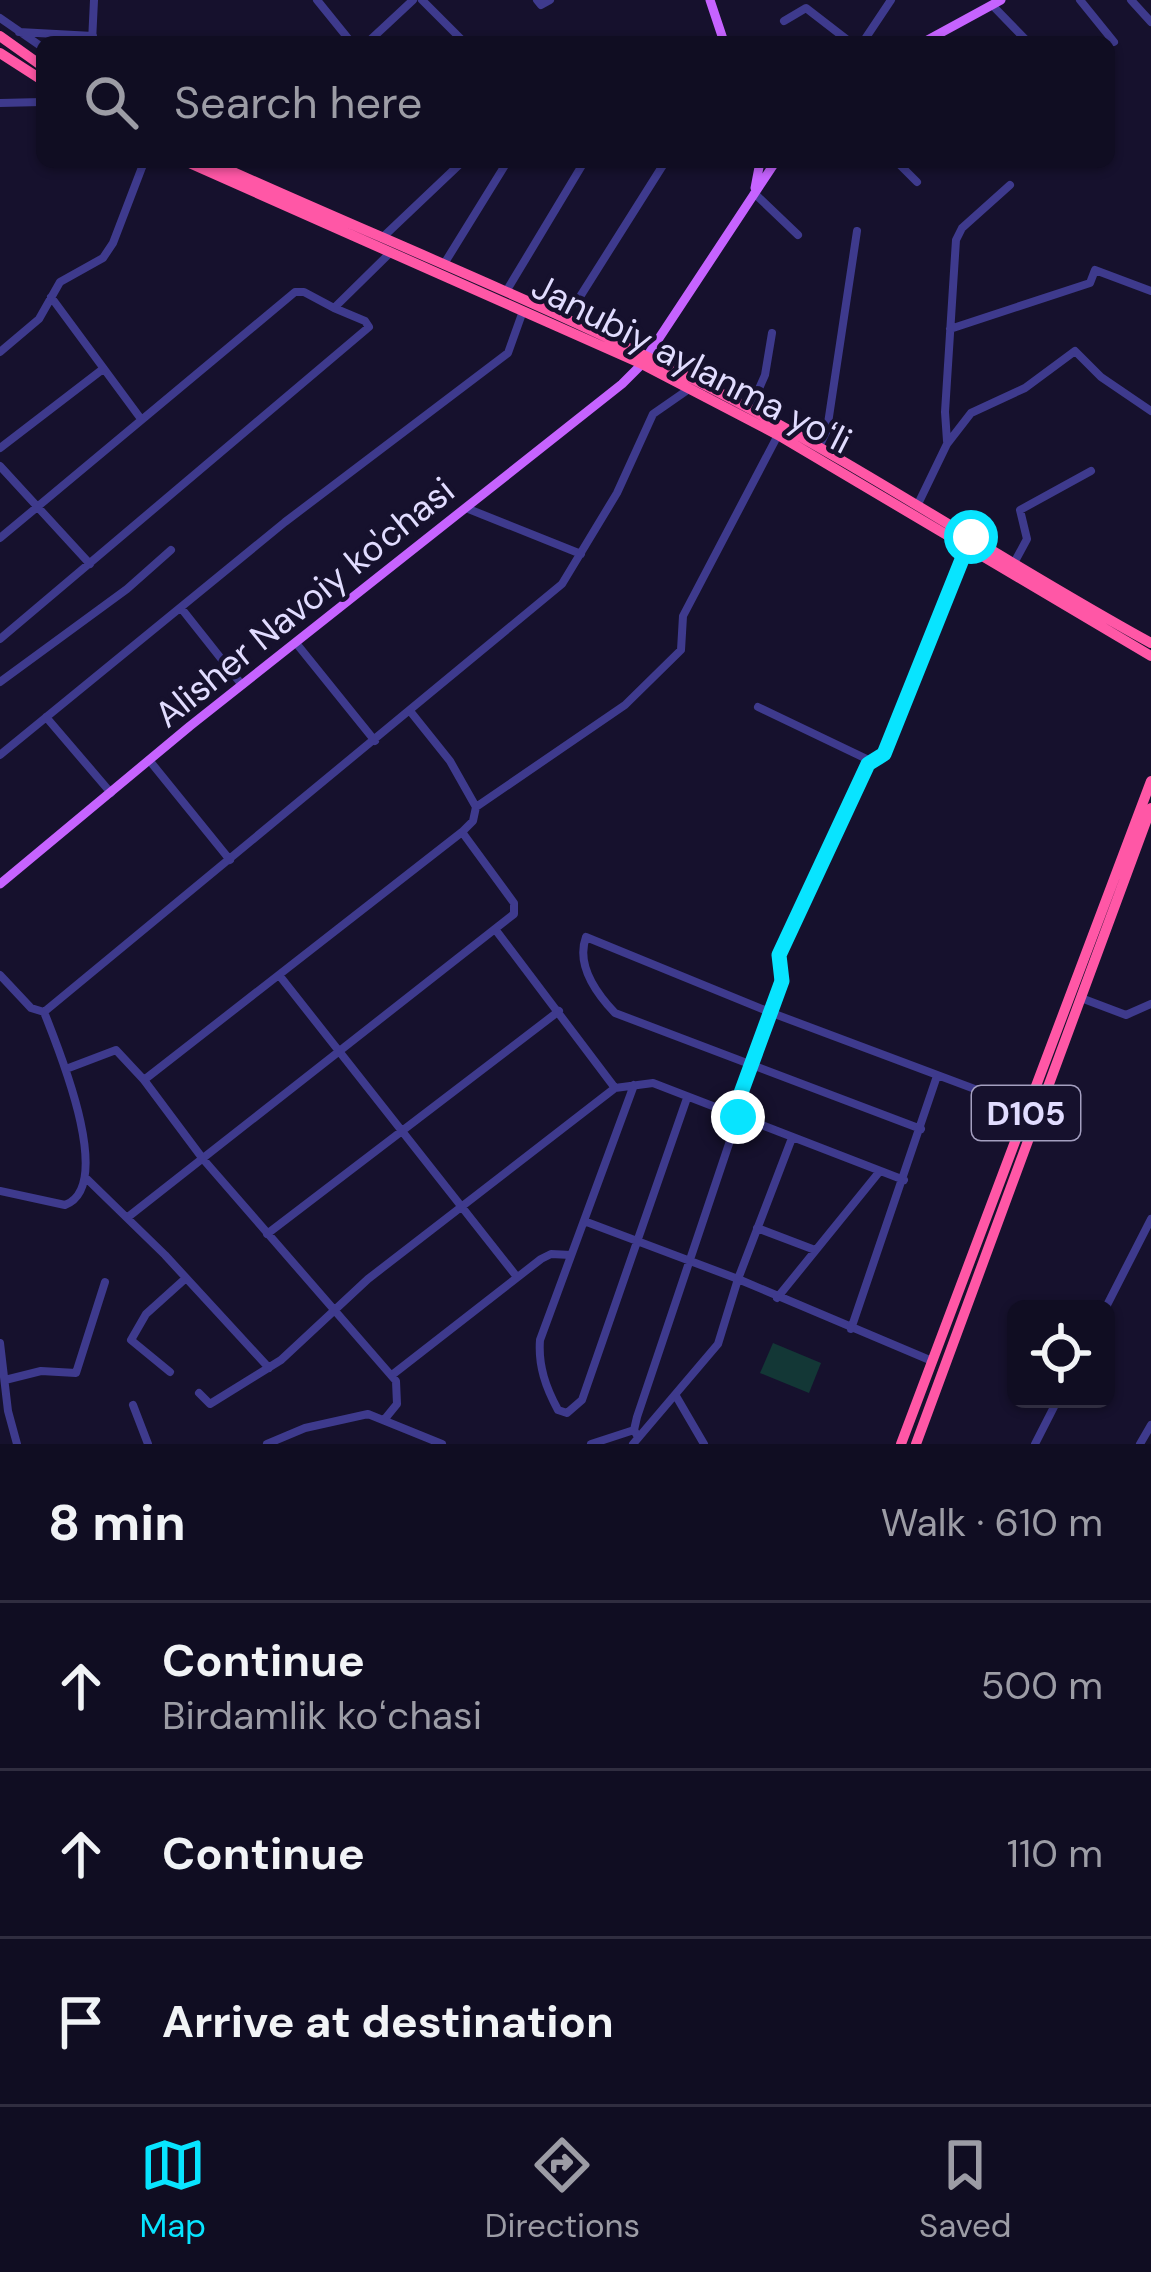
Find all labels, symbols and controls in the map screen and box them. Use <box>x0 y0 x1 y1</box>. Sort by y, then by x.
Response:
search box <box>36 36 1115 168</box>
icon: search <box>78 69 144 135</box>
text: Search here <box>174 73 422 132</box>
street label: Janubiy aylanma yoʻli <box>524 262 860 464</box>
street label: Alisher Navoiy ko'chasi <box>145 467 464 738</box>
route start <box>944 510 998 564</box>
road number: D105 <box>972 1086 1080 1140</box>
route end <box>711 1090 765 1144</box>
map controls <box>1007 1300 1115 1408</box>
button: locate <box>1007 1300 1115 1408</box>
text: 8 min <box>48 1489 186 1556</box>
text: Walk · 610 m <box>881 1497 1103 1548</box>
text: Continue <box>162 1631 365 1690</box>
icon: ahead <box>48 1653 114 1719</box>
text: 500 m <box>981 1660 1103 1711</box>
text: Birdamlik koʻchasi <box>162 1690 482 1741</box>
icon: ahead <box>48 1821 114 1887</box>
text: Continue <box>162 1824 365 1883</box>
text: 110 m <box>1007 1828 1103 1879</box>
icon: arrive <box>48 1989 114 2055</box>
text: Arrive at destination <box>162 1992 614 2051</box>
tab: Map <box>139 2132 206 2247</box>
tab: Directions <box>485 2132 640 2247</box>
tab: Saved <box>919 2132 1012 2247</box>

